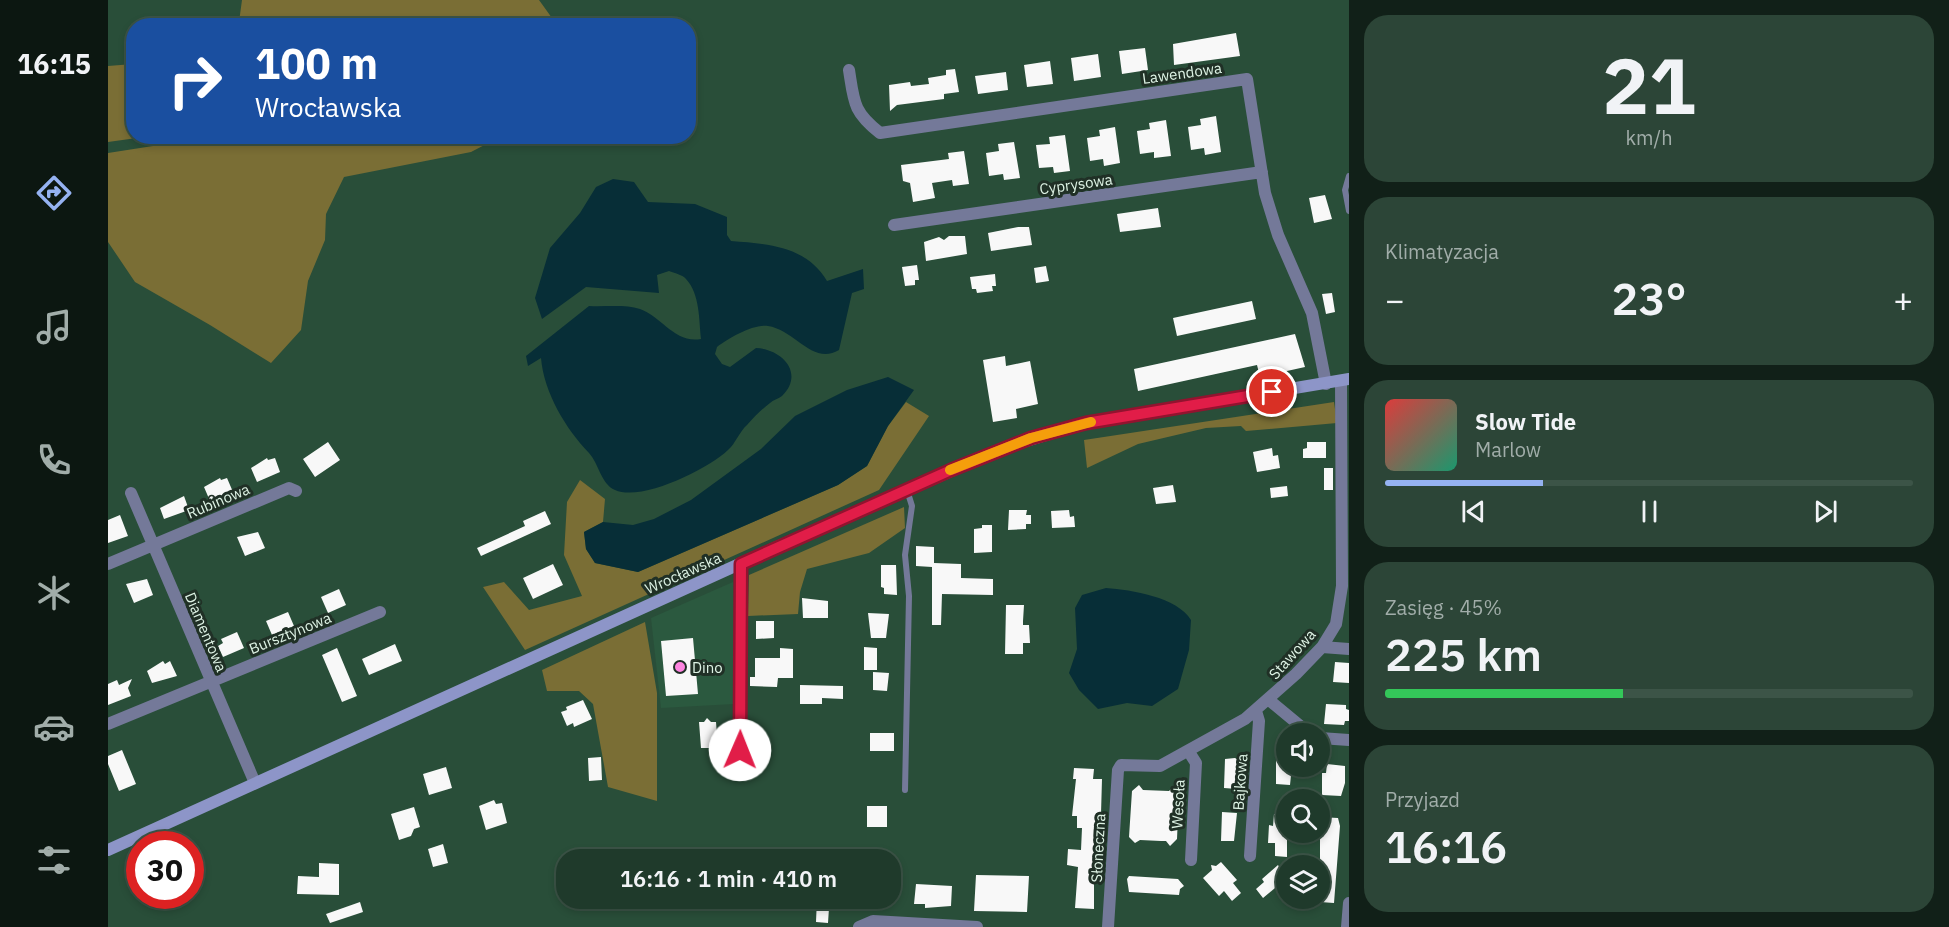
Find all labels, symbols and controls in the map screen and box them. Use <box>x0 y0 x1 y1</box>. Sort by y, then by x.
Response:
text: 21 <box>1602 34 1696 135</box>
text: 100 m <box>255 36 378 91</box>
icon: right <box>156 42 234 120</box>
text: 16:15 <box>17 46 91 81</box>
street label: Lawendowa <box>1141 58 1223 88</box>
text: Wrocławska <box>255 89 401 124</box>
text: km/h <box>1625 124 1673 151</box>
street label: Cyprysowa <box>1038 169 1114 199</box>
icon: directions <box>33 172 75 214</box>
text: Klimatyzacja <box>1385 238 1499 265</box>
text: 23° <box>1611 269 1687 327</box>
text: − <box>1385 278 1405 321</box>
text: + <box>1893 278 1913 321</box>
icon: music <box>33 306 75 348</box>
pin <box>1246 366 1297 417</box>
icon: arrive <box>1255 375 1288 408</box>
text: Slow Tide <box>1475 407 1576 436</box>
text: Marlow <box>1475 436 1541 463</box>
icon: phone <box>33 439 75 481</box>
street label: Rubinowa <box>184 479 252 523</box>
icon: previous <box>1457 495 1490 528</box>
icon: pause <box>1633 495 1666 528</box>
icon: next <box>1809 495 1842 528</box>
street label: Wrocławska <box>642 548 724 598</box>
icon: climate <box>33 572 75 614</box>
street label: Diamentowa <box>181 589 231 675</box>
text: Zasięg · 45% <box>1385 594 1502 621</box>
street label: Bursztynowa <box>246 608 334 658</box>
street label: Stawowa <box>1264 625 1320 683</box>
text: 225 km <box>1385 625 1542 683</box>
place label: Dino <box>692 658 723 677</box>
marker: Dino <box>673 660 687 674</box>
icon: car <box>33 706 75 748</box>
position arrow <box>708 718 772 782</box>
map controls <box>1276 723 1330 909</box>
button: sound <box>1276 723 1330 777</box>
street label: Bajkowa <box>1229 753 1251 811</box>
street label: Wesoła <box>1167 779 1189 829</box>
text: Przyjazd <box>1385 786 1460 813</box>
button: search <box>1276 789 1330 843</box>
street label: Słoneczna <box>1087 813 1109 883</box>
text: 16:16 <box>1385 817 1507 875</box>
speed limit sign: 30 <box>126 831 204 909</box>
icon: filters <box>33 839 75 881</box>
button: layers <box>1276 855 1330 909</box>
text: 16:16 · 1 min · 410 m <box>620 864 837 893</box>

